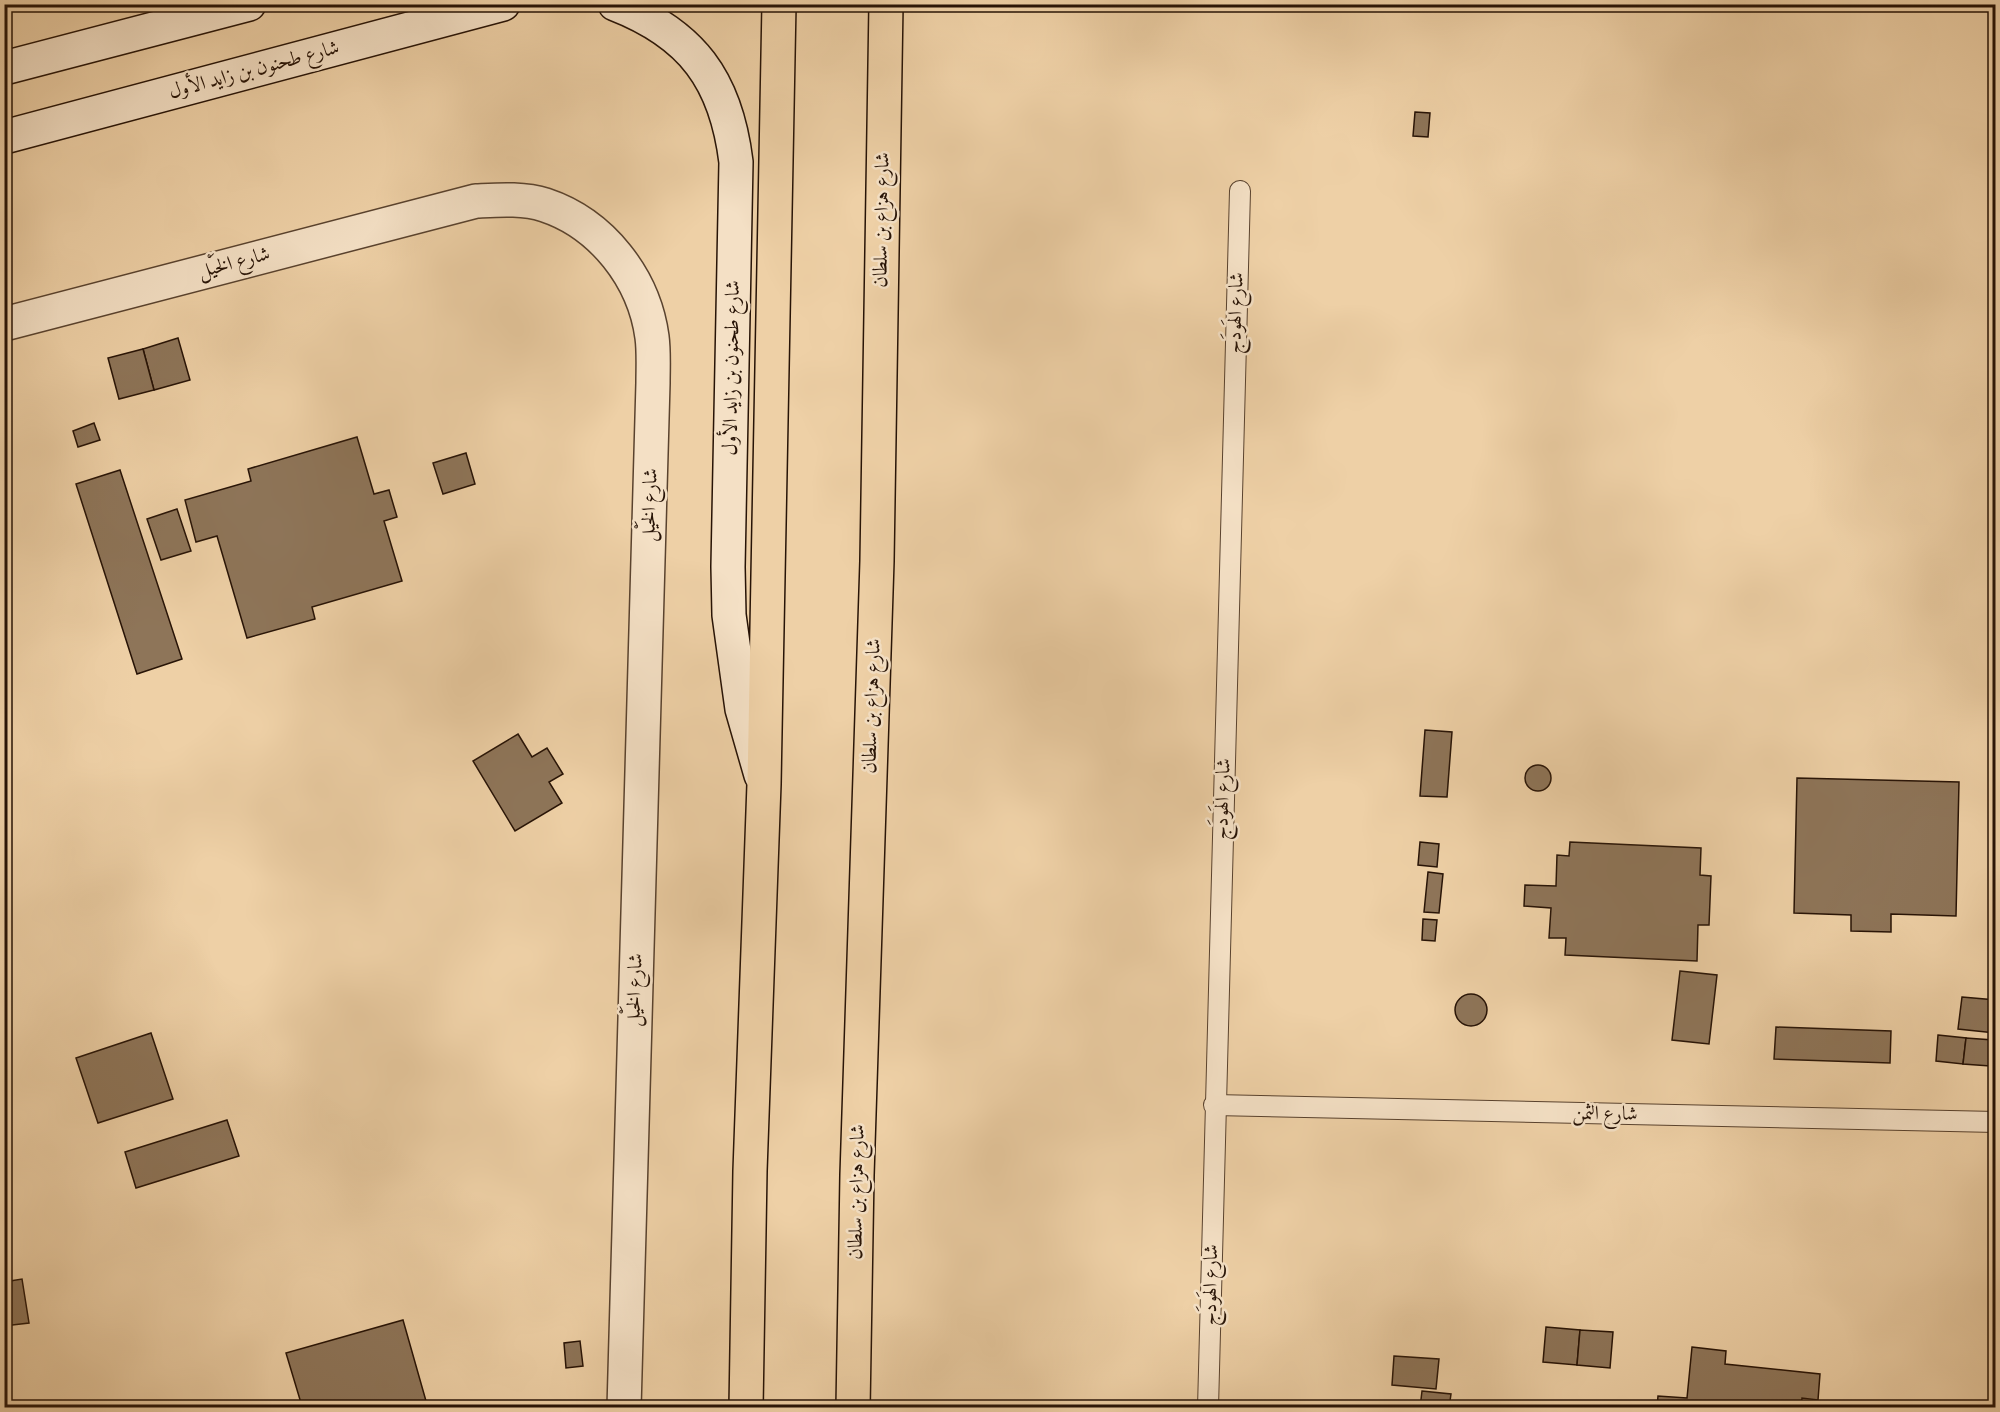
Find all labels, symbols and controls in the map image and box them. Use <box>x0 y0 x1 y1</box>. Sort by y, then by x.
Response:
street label: شارع طحنون بن زايد الأول <box>165 31 343 109</box>
street label: شارع هزاع بن سلطان <box>868 152 900 288</box>
street label: شارع الخَيْل <box>194 238 274 288</box>
street label: شارع الهَودَج <box>1219 272 1254 354</box>
street label: شارع طحنون بن زايد الأول <box>714 280 750 456</box>
street label: شارع الخَيْل <box>632 468 668 542</box>
street label: شارع هزاع بن سلطان <box>857 638 891 774</box>
street label: شارع الهَودَج <box>1206 758 1241 840</box>
street label: شارع الخَيْل <box>617 953 653 1027</box>
street label: شارع الثمن <box>1572 1101 1638 1131</box>
street label: شارع هزاع بن سلطان <box>843 1124 875 1260</box>
street label: شارع الهَودَج <box>1195 1244 1228 1326</box>

